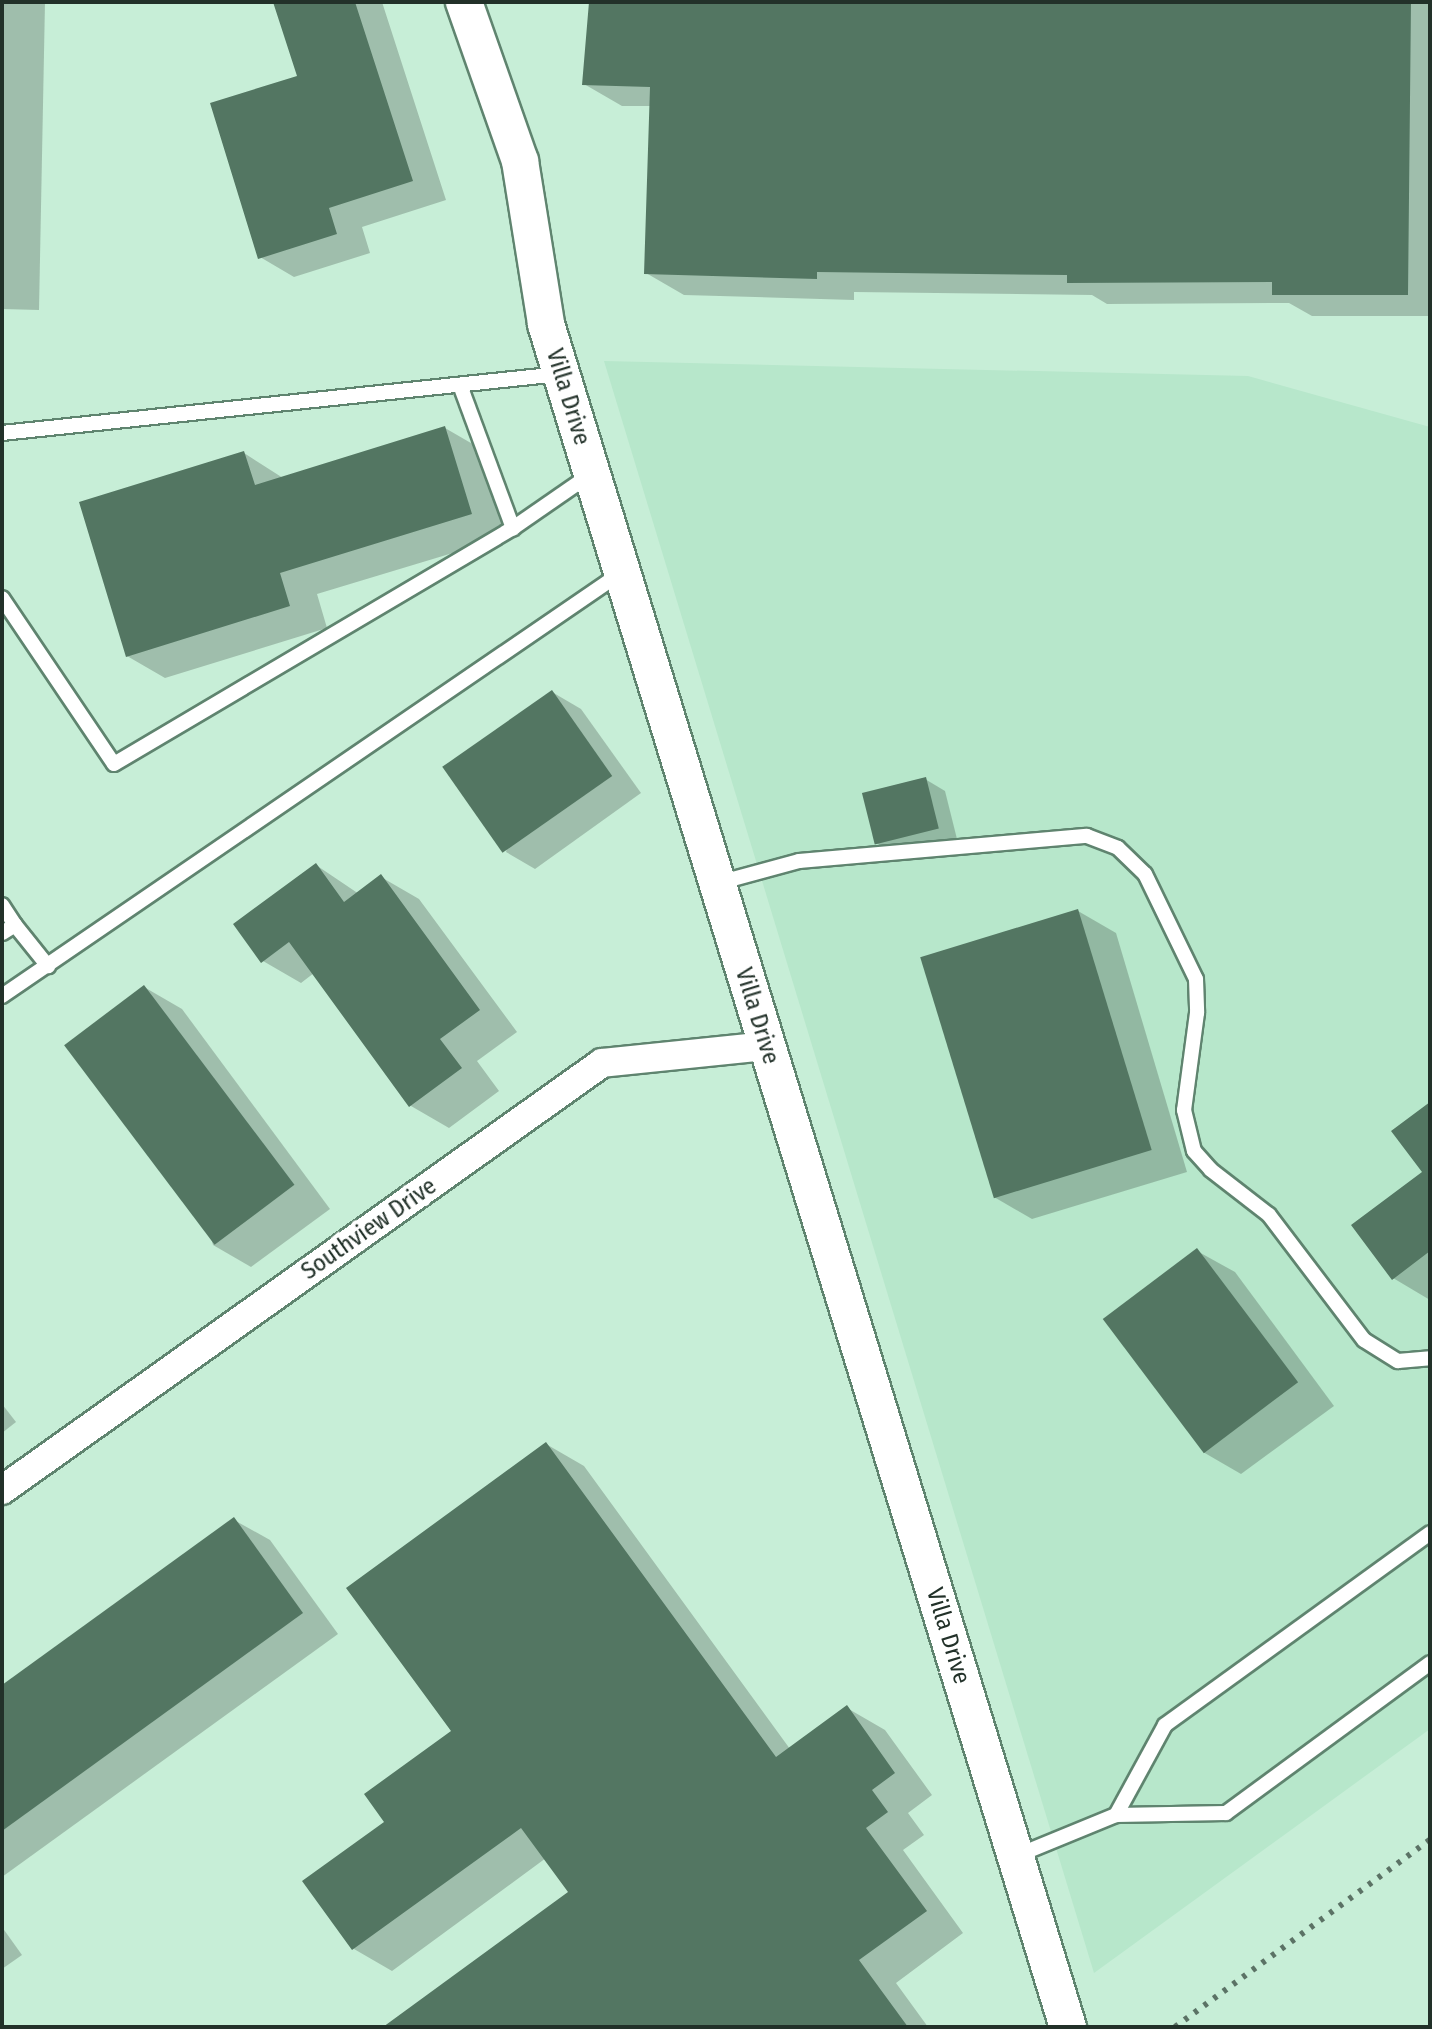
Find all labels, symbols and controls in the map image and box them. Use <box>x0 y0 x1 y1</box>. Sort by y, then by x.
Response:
street label: Villa Drive <box>540 345 596 449</box>
street label: Villa Drive <box>729 964 785 1068</box>
street label: Southview Drive <box>296 1172 442 1286</box>
street label: Villa Drive <box>920 1584 976 1688</box>

